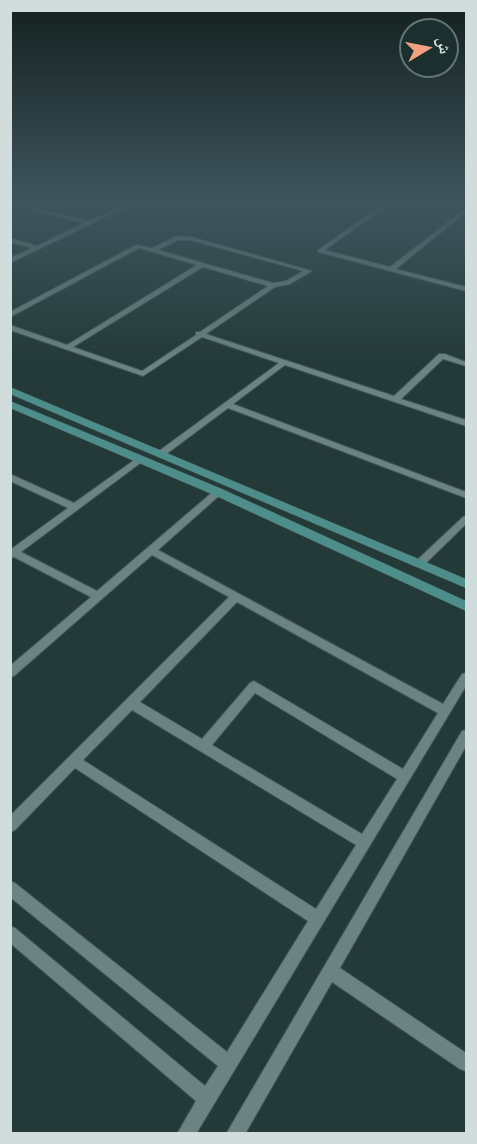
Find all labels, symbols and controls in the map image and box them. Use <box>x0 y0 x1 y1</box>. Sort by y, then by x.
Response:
north arrow <box>399 18 459 78</box>
text: ش <box>433 35 456 55</box>

